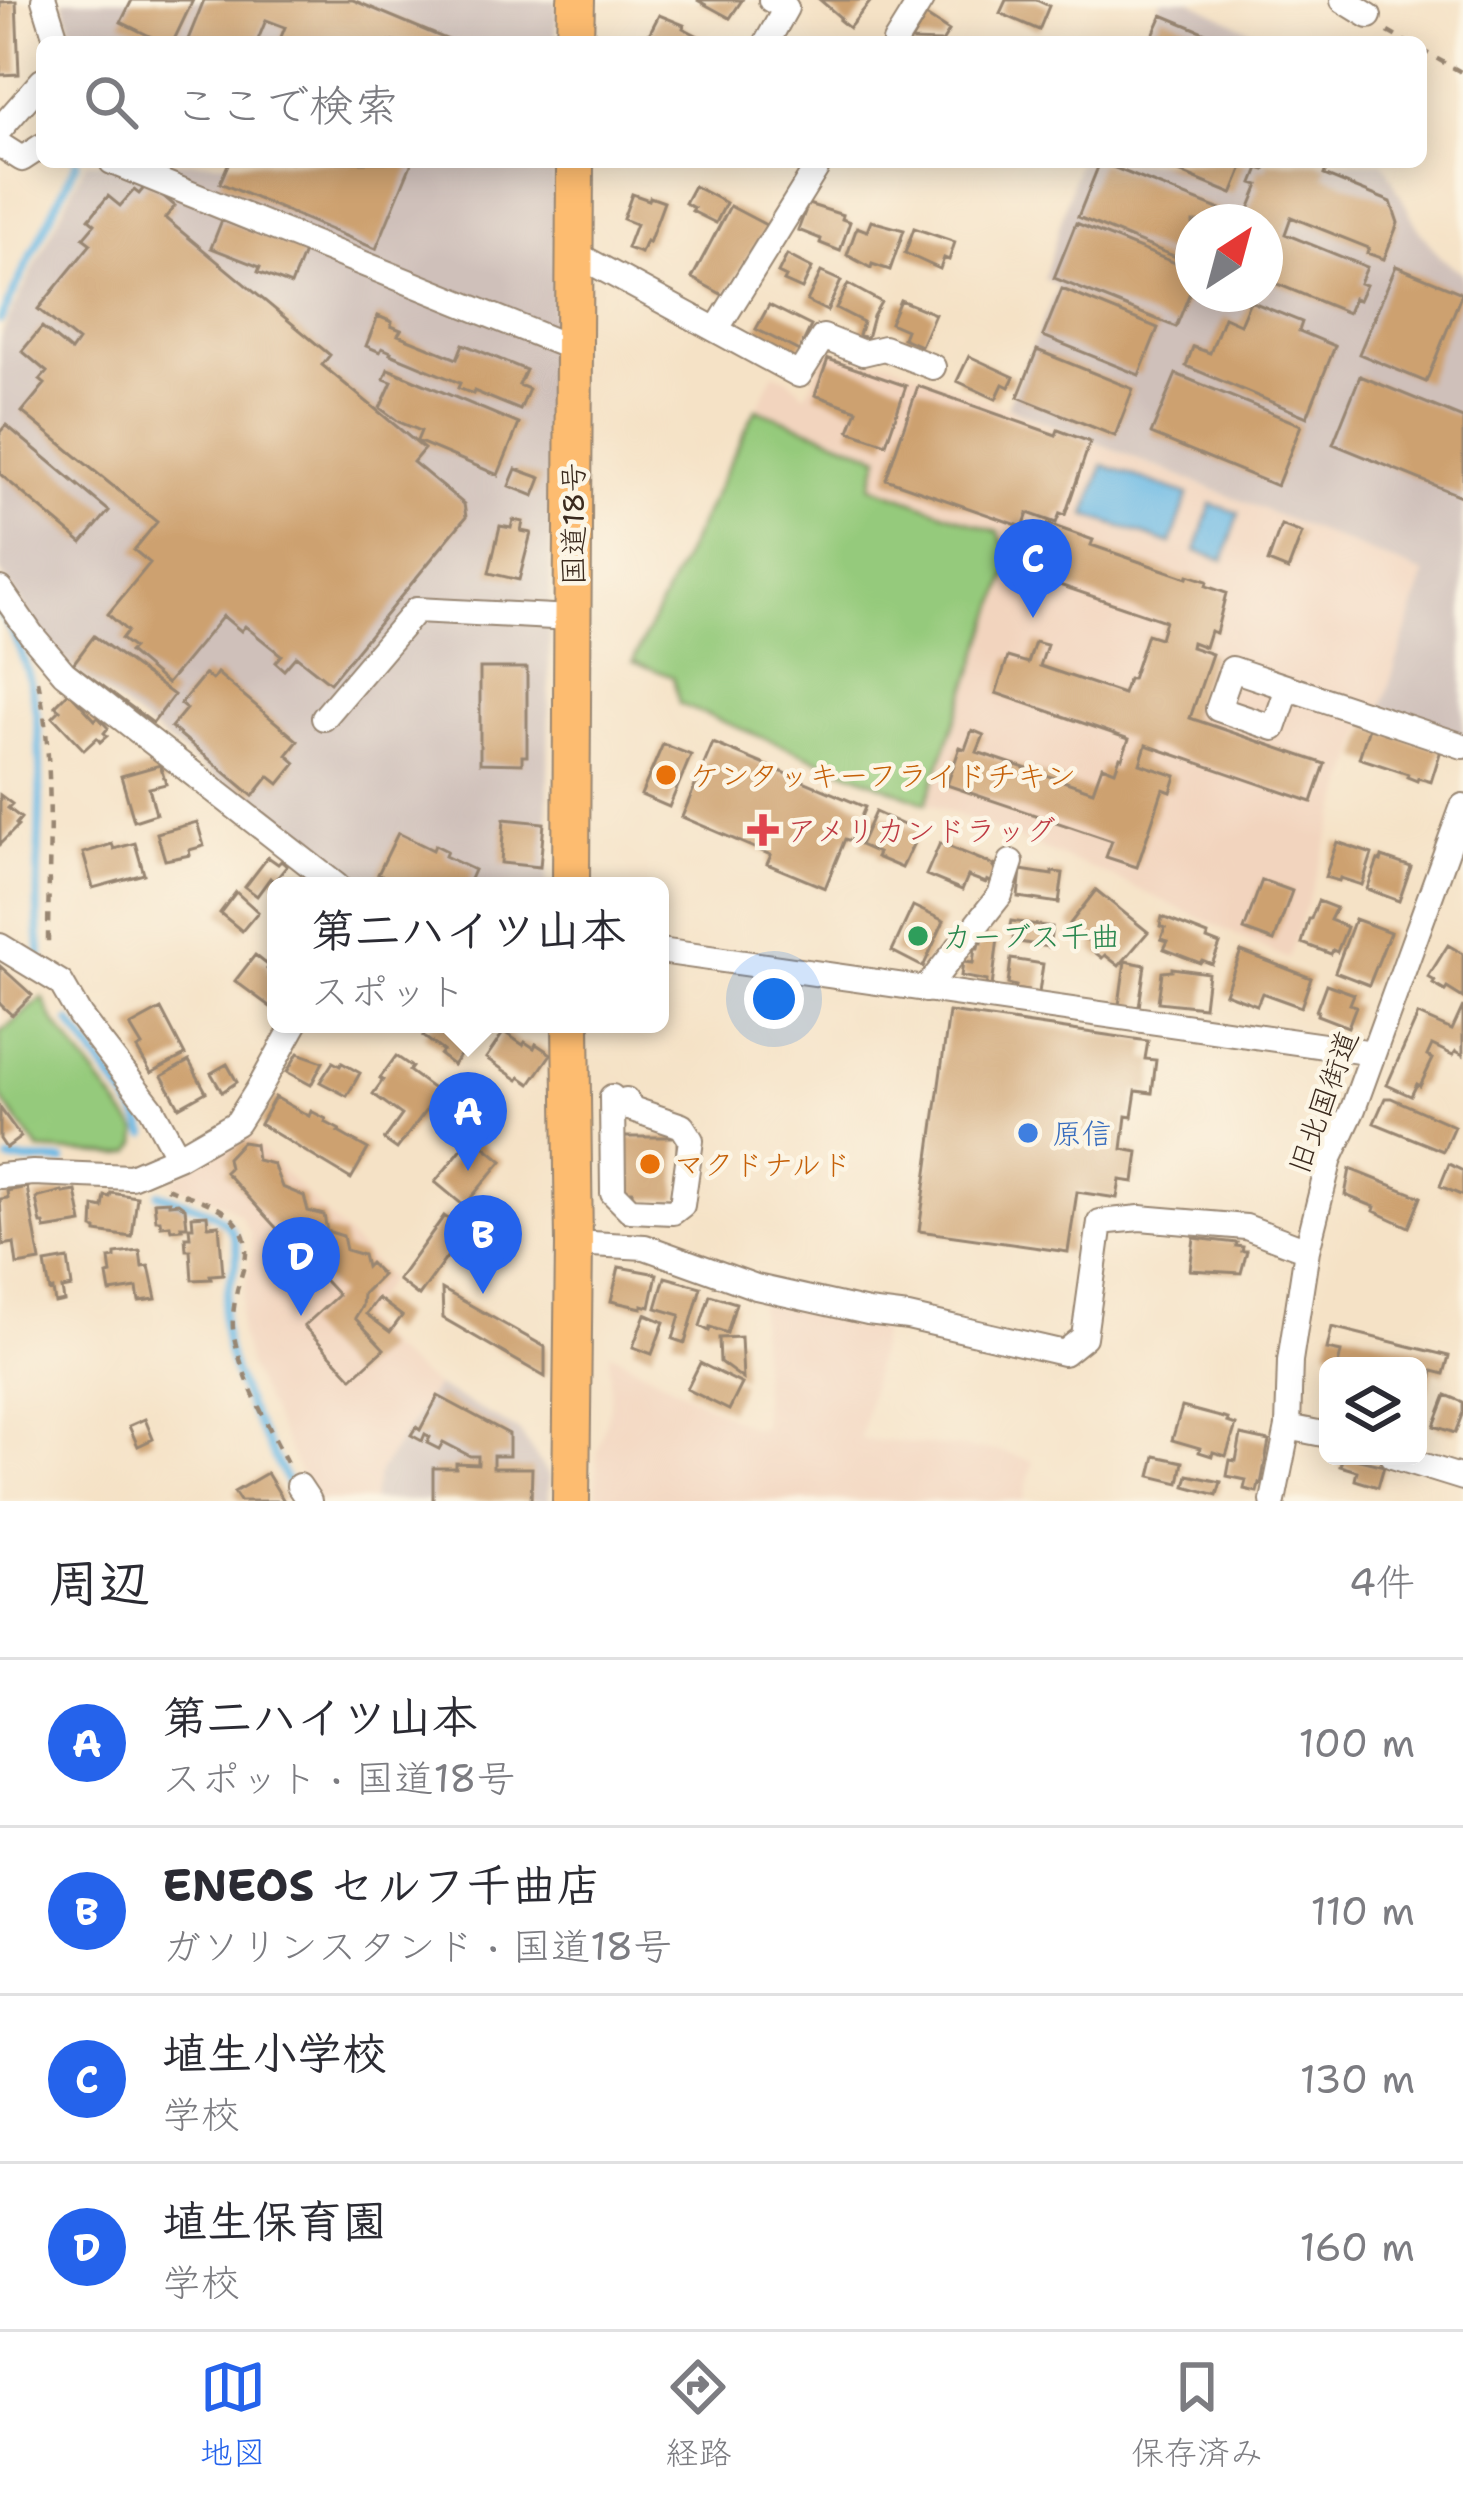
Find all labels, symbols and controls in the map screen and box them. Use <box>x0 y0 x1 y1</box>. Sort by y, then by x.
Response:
search box <box>36 36 1427 168</box>
icon: search <box>78 69 144 135</box>
text: ここで検索 <box>174 75 399 135</box>
north arrow <box>1175 204 1283 312</box>
street label: 国道18号 <box>553 462 594 586</box>
pin: C <box>994 519 1072 618</box>
place label: ケンタッキーフライドチキン <box>690 755 1076 796</box>
marker: ケンタッキーフライドチキン <box>653 762 679 788</box>
place label: アメリカンドラッグ <box>787 810 1056 851</box>
marker: アメリカンドラッグ <box>750 817 776 843</box>
popup <box>267 877 669 1033</box>
text: 第二ハイツ山本 <box>310 900 626 960</box>
place label: カーブス千曲 <box>942 916 1120 957</box>
marker: カーブス千曲 <box>905 923 931 949</box>
text: スポット <box>310 965 467 1017</box>
your location <box>744 969 804 1029</box>
street label: 旧北国街道 <box>1278 1025 1368 1179</box>
pin: A <box>429 1072 507 1171</box>
place label: 原信 <box>1052 1113 1112 1154</box>
marker: 原信 <box>1015 1120 1041 1146</box>
place label: マクドナルド <box>674 1144 852 1185</box>
marker: マクドナルド <box>637 1151 663 1177</box>
pin: B <box>444 1195 522 1294</box>
pin: D <box>262 1217 340 1316</box>
map controls <box>1319 1357 1427 1465</box>
button: layers <box>1319 1357 1427 1465</box>
text: 周辺 <box>48 1549 150 1617</box>
text: 4件 <box>1349 1556 1415 1608</box>
text: 第二ハイツ山本 <box>162 1687 477 1747</box>
text: A <box>72 1717 102 1769</box>
text: 100 m <box>1299 1717 1415 1769</box>
text: スポット · 国道18号 <box>162 1752 516 1804</box>
text: ENEOS セルフ千曲店 <box>162 1855 601 1915</box>
text: B <box>75 1885 99 1937</box>
text: 110 m <box>1311 1885 1415 1937</box>
text: ガソリンスタンド · 国道18号 <box>162 1920 672 1972</box>
text: 埴生小学校 <box>162 2023 387 2083</box>
text: C <box>75 2053 99 2105</box>
text: 130 m <box>1300 2053 1415 2105</box>
text: 学校 <box>162 2088 240 2140</box>
text: 埴生保育園 <box>162 2191 387 2251</box>
text: D <box>73 2221 101 2273</box>
text: 160 m <box>1300 2221 1415 2273</box>
text: 学校 <box>162 2256 240 2308</box>
tab: 地図 <box>200 2354 266 2475</box>
tab: 経路 <box>665 2354 731 2475</box>
tab: 保存済み <box>1131 2354 1263 2475</box>

